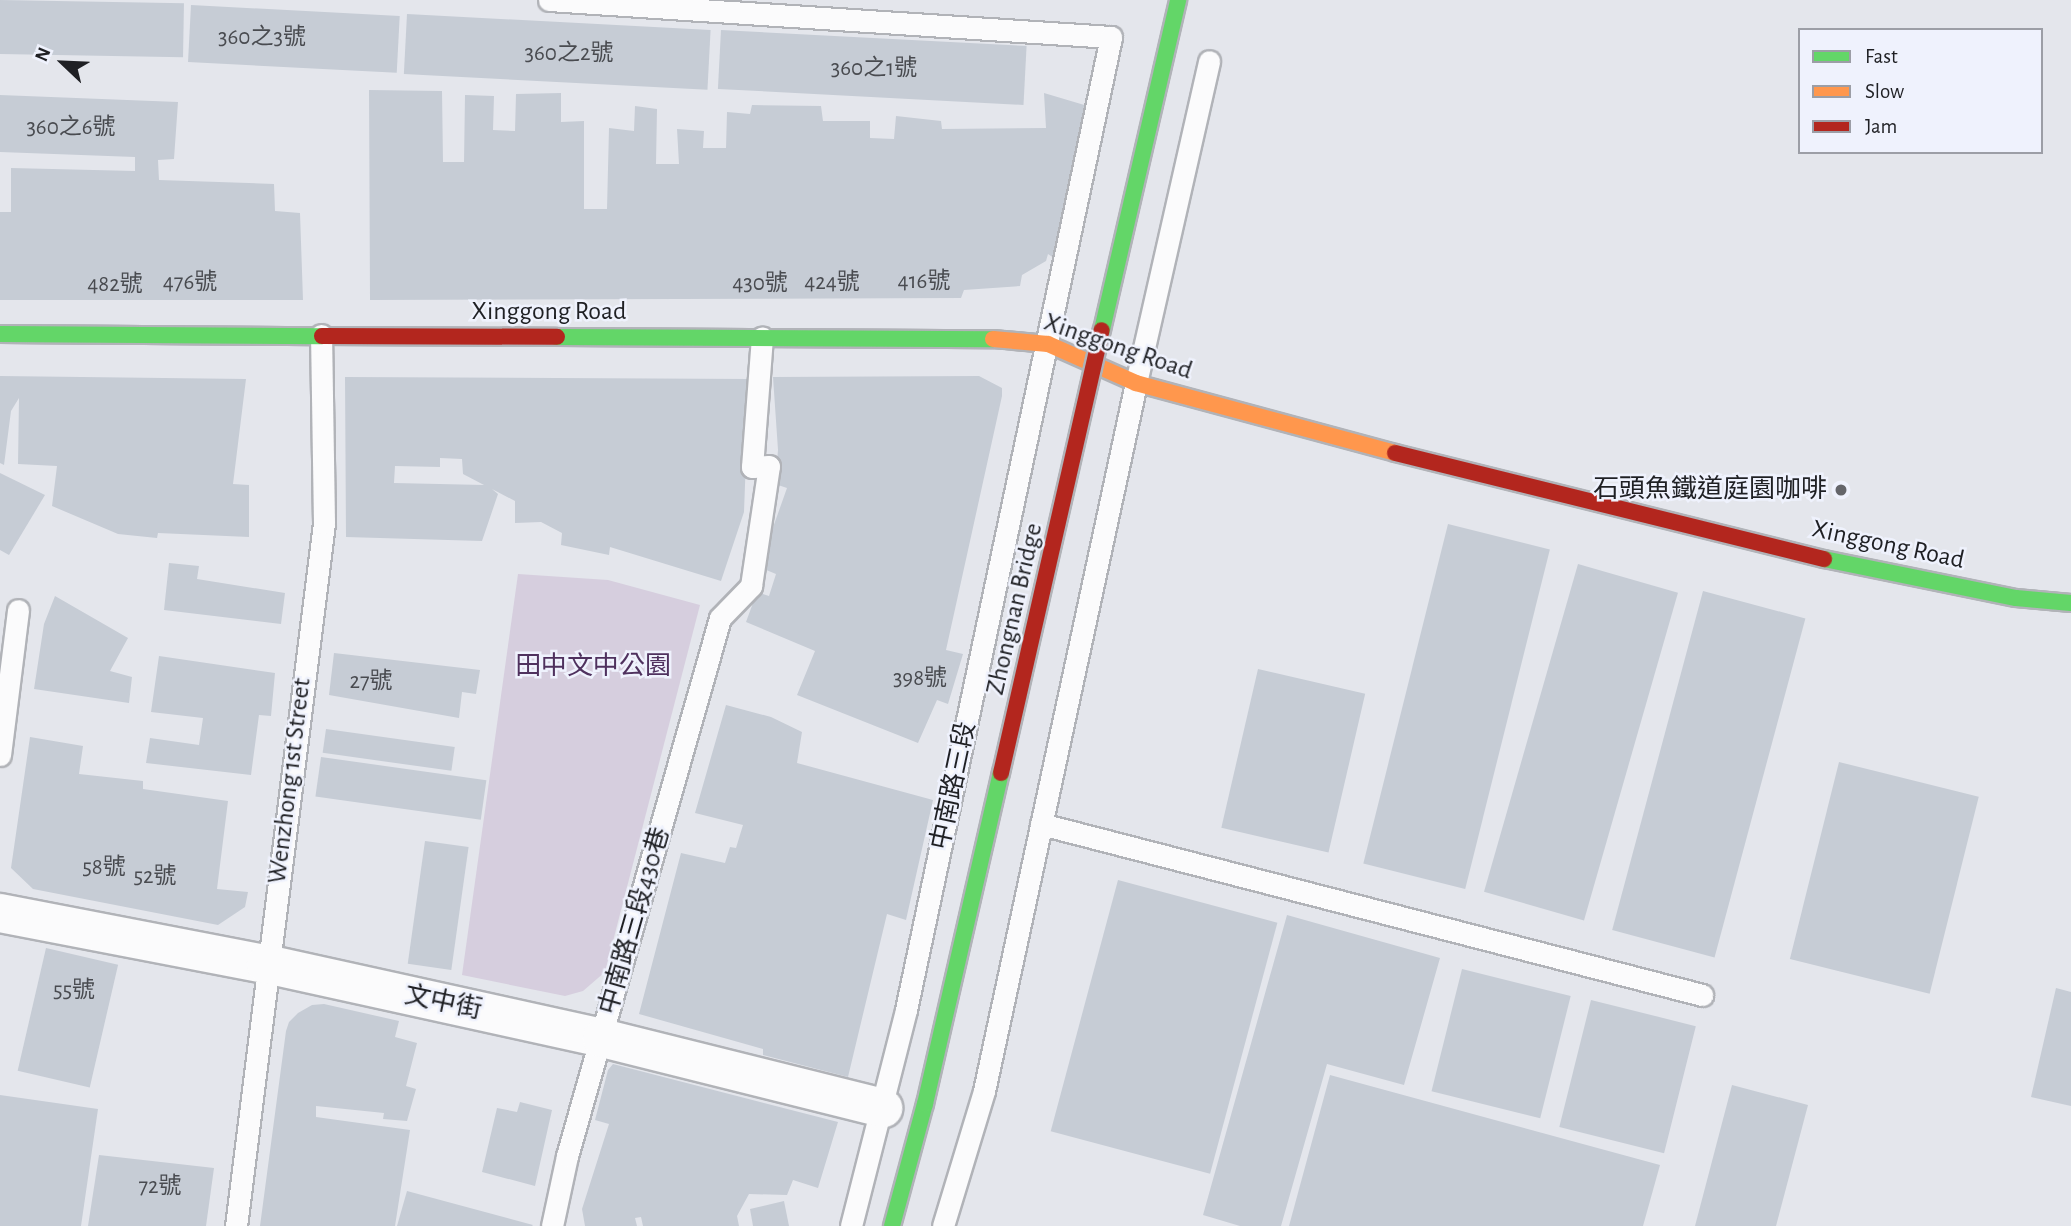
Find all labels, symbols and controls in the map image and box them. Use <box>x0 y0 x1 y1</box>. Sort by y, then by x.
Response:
house number: 360之3號 <box>218 24 306 52</box>
north arrow <box>28 28 98 98</box>
legend <box>1798 28 2043 154</box>
house number: 360之2號 <box>525 40 613 68</box>
text: N <box>32 45 55 64</box>
text: Fast <box>1865 46 1898 67</box>
house number: 360之1號 <box>831 55 917 83</box>
text: Slow <box>1865 81 1904 102</box>
house number: 360之6號 <box>26 114 116 142</box>
text: Jam <box>1865 116 1897 137</box>
house number: 416號 <box>898 268 950 296</box>
house number: 476號 <box>163 269 217 297</box>
house number: 424號 <box>804 269 860 297</box>
house number: 430號 <box>732 270 788 298</box>
house number: 482號 <box>87 271 143 299</box>
street label: Xinggong Road <box>471 296 627 328</box>
street label: Xinggong Road <box>1040 307 1196 387</box>
place label: 石頭魚鐵道庭園咖啡 <box>1593 474 1827 506</box>
marker: 石頭魚鐵道庭園咖啡 <box>1833 482 1849 498</box>
street label: Xinggong Road <box>1809 514 1967 576</box>
street label: Zhongnan Bridge <box>980 520 1050 698</box>
park label: 田中文中公園 <box>515 651 671 683</box>
house number: 398號 <box>893 665 947 693</box>
house number: 27號 <box>349 668 393 696</box>
street label: Wenzhong 1st Street <box>262 676 318 886</box>
street label: 中南路三段 <box>925 719 983 853</box>
street label: 中南路三段430巷 <box>593 824 677 1018</box>
house number: 58號 <box>82 854 126 882</box>
house number: 52號 <box>133 863 177 891</box>
house number: 55號 <box>53 977 95 1005</box>
street label: 文中街 <box>402 980 484 1026</box>
house number: 72號 <box>138 1173 182 1201</box>

